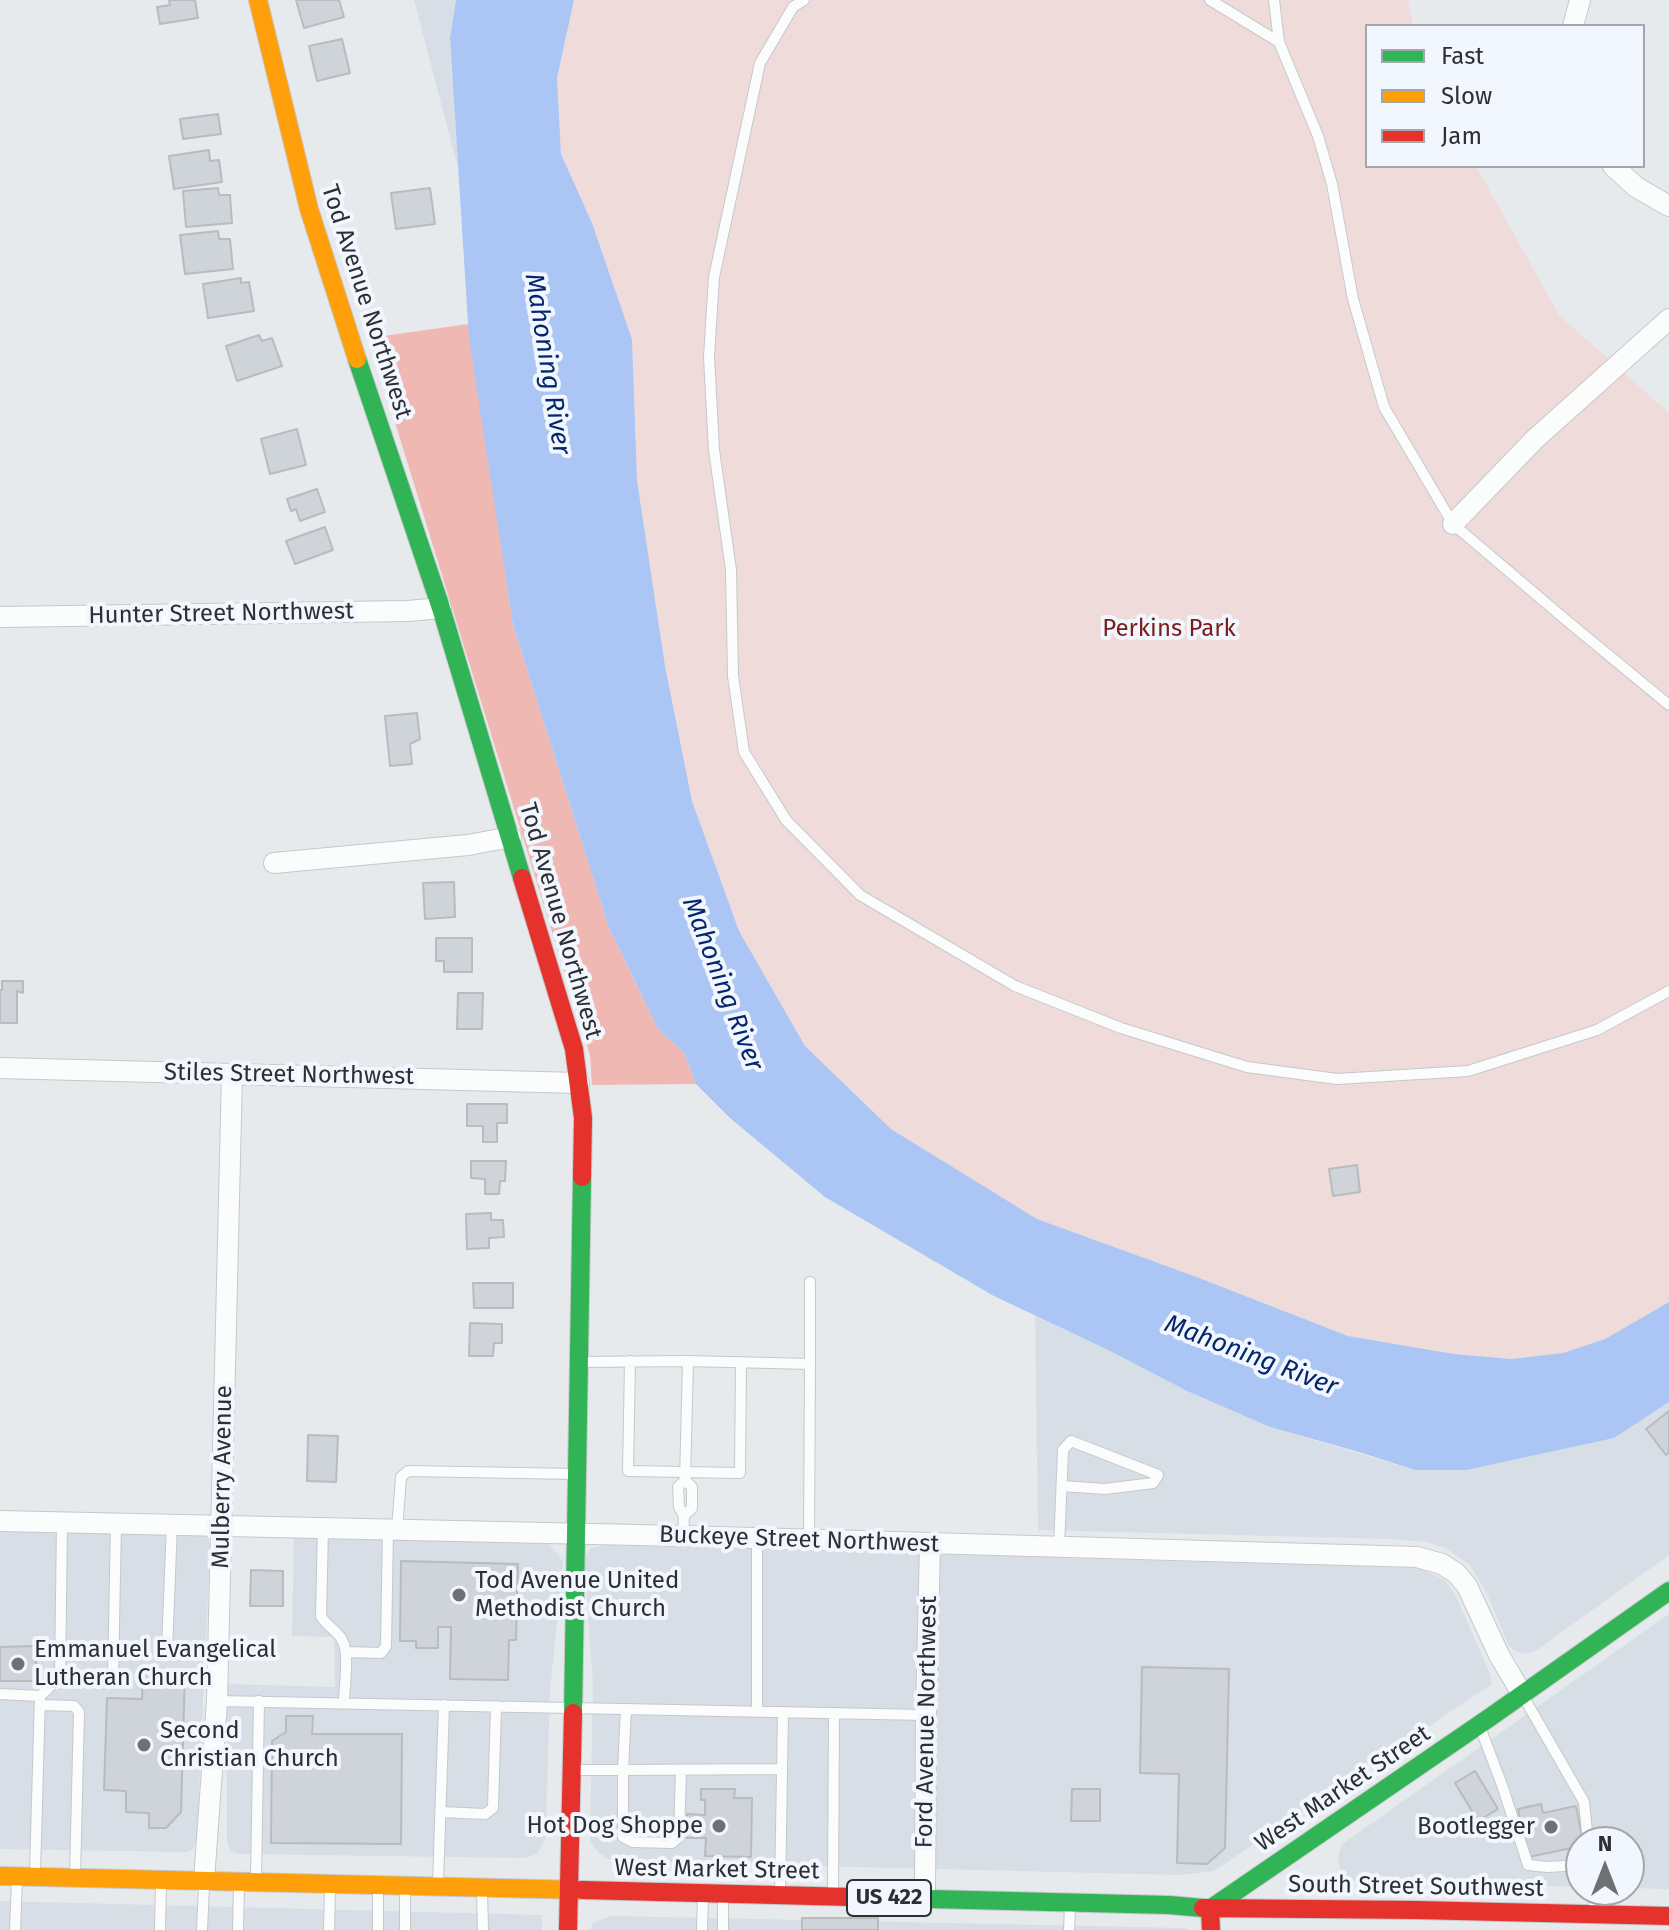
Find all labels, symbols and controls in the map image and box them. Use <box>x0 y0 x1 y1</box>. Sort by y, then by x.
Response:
legend <box>1365 24 1645 168</box>
text: Fast <box>1441 42 1484 70</box>
text: Slow <box>1441 82 1492 110</box>
text: Jam <box>1441 122 1482 150</box>
street label: Tod Avenue Northwest <box>315 181 417 423</box>
water label: Mahoning River <box>517 271 577 457</box>
street label: Hunter Street Northwest <box>88 597 354 631</box>
park label: Perkins Park <box>1102 615 1236 643</box>
street label: Tod Avenue Northwest <box>512 800 608 1042</box>
water label: Mahoning River <box>675 893 769 1075</box>
street label: Stiles Street Northwest <box>164 1058 414 1092</box>
water label: Mahoning River <box>1160 1309 1342 1403</box>
street label: Mulberry Avenue <box>207 1385 239 1569</box>
street label: Buckeye Street Northwest <box>658 1521 940 1559</box>
place label: Tod Avenue United Methodist Church <box>475 1567 679 1623</box>
marker: Tod Avenue United Methodist Church <box>450 1586 468 1604</box>
street label: Ford Avenue Northwest <box>910 1595 944 1849</box>
place label: Emmanuel Evangelical Lutheran Church <box>34 1636 276 1692</box>
marker: Emmanuel Evangelical Lutheran Church <box>9 1655 27 1673</box>
place label: Second Christian Church <box>160 1717 339 1773</box>
street label: West Market Street <box>1250 1720 1436 1858</box>
marker: Second Christian Church <box>135 1736 153 1754</box>
place label: Hot Dog Shoppe <box>527 1812 703 1840</box>
place label: Bootlegger <box>1417 1813 1535 1841</box>
marker: Hot Dog Shoppe <box>710 1817 728 1835</box>
marker: Bootlegger <box>1542 1818 1560 1836</box>
north arrow <box>1565 1826 1645 1906</box>
text: N <box>1598 1830 1612 1857</box>
street label: West Market Street <box>614 1854 820 1886</box>
street label: South Street Southwest <box>1288 1870 1544 1904</box>
road number: US 422 <box>847 1880 931 1916</box>

